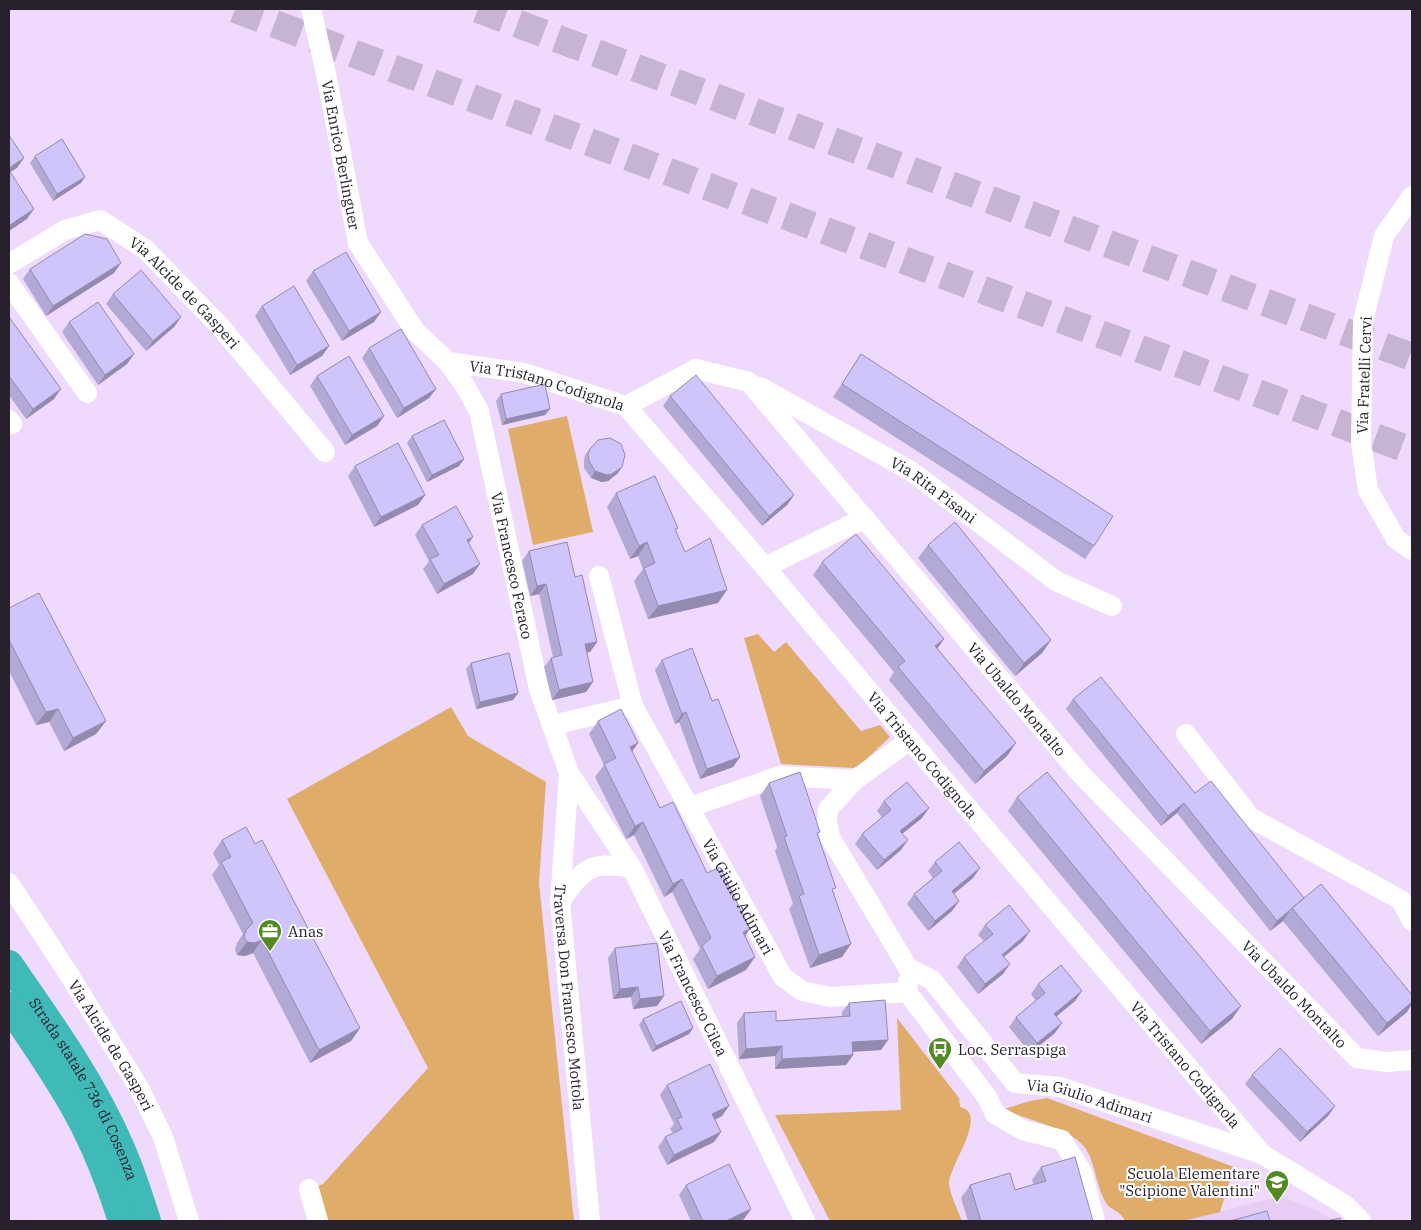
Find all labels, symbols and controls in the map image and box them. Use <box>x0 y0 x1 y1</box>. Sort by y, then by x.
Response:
street label: Via Enrico Berlinguer <box>318 78 365 232</box>
street label: Via Alcide de Gasperi <box>126 232 244 352</box>
street label: Via Fratelli Cervi <box>1352 316 1376 434</box>
street label: Via Tristano Codignola <box>468 356 627 414</box>
street label: Via Rita Pisani <box>887 452 981 527</box>
street label: Via Francesco Feraco <box>487 490 537 641</box>
street label: Via Ubaldo Montalto <box>964 638 1071 760</box>
street label: Via Tristano Codignola <box>864 687 982 822</box>
street label: Via Giulio Adimari <box>699 835 778 958</box>
street label: Traversa Don Francesco Mottola <box>550 883 589 1111</box>
office icon: Anas <box>257 918 283 952</box>
place label: Anas <box>288 922 323 941</box>
street label: Via Francesco Cilea <box>655 927 732 1059</box>
street label: Via Ubaldo Montalto <box>1238 936 1351 1052</box>
street label: Via Alcide de Gasperi <box>65 976 158 1114</box>
street label: Strada statale 736 di Cosenza <box>25 994 142 1182</box>
street label: Via Tristano Codignola <box>1126 997 1245 1131</box>
bus stop icon: Loc. Serraspiga <box>927 1036 953 1070</box>
place label: Loc. Serraspiga <box>958 1040 1066 1059</box>
street label: Via Giulio Adimari <box>1026 1075 1155 1127</box>
place label: Scuola Elementare "Scipione Valentini" <box>1119 1164 1260 1200</box>
school or university icon: Scuola Elementare "Scipione Valentini" <box>1264 1169 1290 1203</box>

